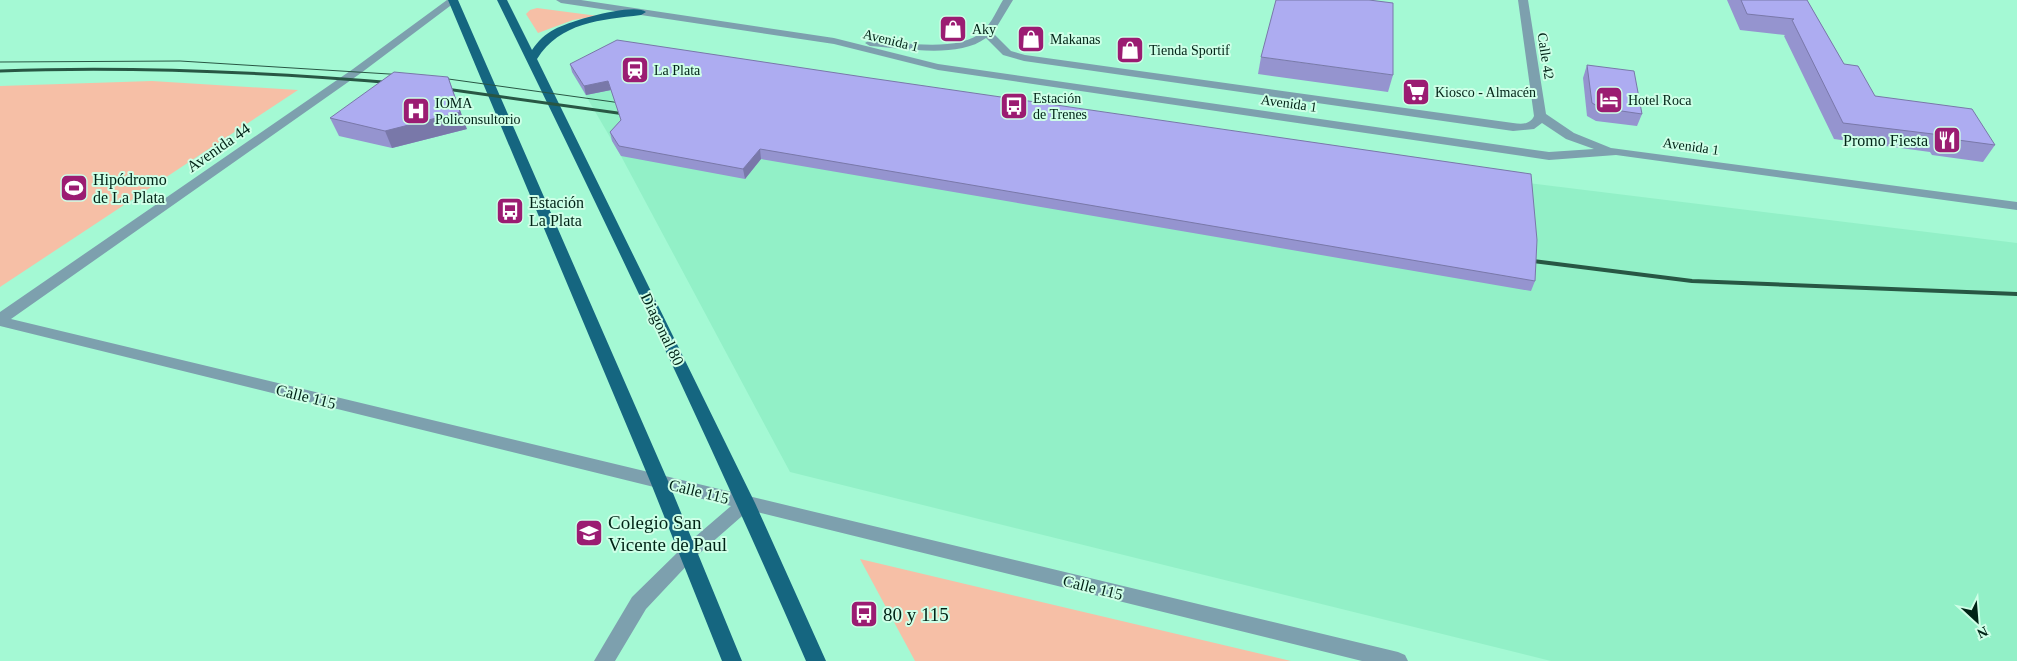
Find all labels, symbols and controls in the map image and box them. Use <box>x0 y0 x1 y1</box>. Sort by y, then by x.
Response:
shop icon: Aky <box>938 14 968 44</box>
place label: Aky <box>972 22 996 37</box>
shop icon: Makanas <box>1016 24 1046 54</box>
street label: Avenida 1 <box>861 26 920 55</box>
place label: Makanas <box>1050 32 1101 47</box>
street label: Calle 42 <box>1534 32 1557 80</box>
shop icon: Tienda Sportif <box>1115 35 1145 65</box>
place label: Tienda Sportif <box>1149 43 1230 58</box>
station icon: La Plata <box>620 55 650 85</box>
place label: La Plata <box>654 63 701 78</box>
supermarket icon: Kiosco - Almacén <box>1401 77 1431 107</box>
place label: Kiosco - Almacén <box>1435 85 1536 100</box>
hotel icon: Hotel Roca <box>1594 85 1624 115</box>
bus stop icon: Estación de Trenes <box>999 91 1029 121</box>
place label: Estación de Trenes <box>1033 91 1087 122</box>
street label: Avenida 1 <box>1260 92 1318 115</box>
place label: Hotel Roca <box>1628 93 1692 108</box>
hospital icon: IOMA Policonsultorio <box>401 96 431 126</box>
place label: IOMA Policonsultorio <box>435 96 521 127</box>
street label: Avenida 44 <box>184 120 253 175</box>
restaurant icon: Promo Fiesta <box>1932 125 1962 155</box>
place label: Promo Fiesta <box>1843 132 1928 149</box>
street label: Avenida 1 <box>1662 135 1720 158</box>
place label: Hipódromo de La Plata <box>93 171 167 206</box>
sports icon: Hipódromo de La Plata <box>59 173 89 203</box>
place label: Estación La Plata <box>529 194 584 229</box>
bus stop icon: Estación La Plata <box>495 196 525 226</box>
street label: Diagonal 80 <box>637 290 687 369</box>
street label: Calle 115 <box>274 381 338 412</box>
street label: Calle 115 <box>667 476 731 507</box>
place label: Colegio San Vicente de Paul <box>608 512 727 555</box>
school or university icon: Colegio San Vicente de Paul <box>574 518 604 548</box>
street label: Calle 115 <box>1061 572 1125 603</box>
north arrow <box>1952 596 2002 646</box>
bus stop icon: 80 y 115 <box>849 599 879 629</box>
place label: 80 y 115 <box>883 604 949 625</box>
text: N <box>1975 623 1990 641</box>

